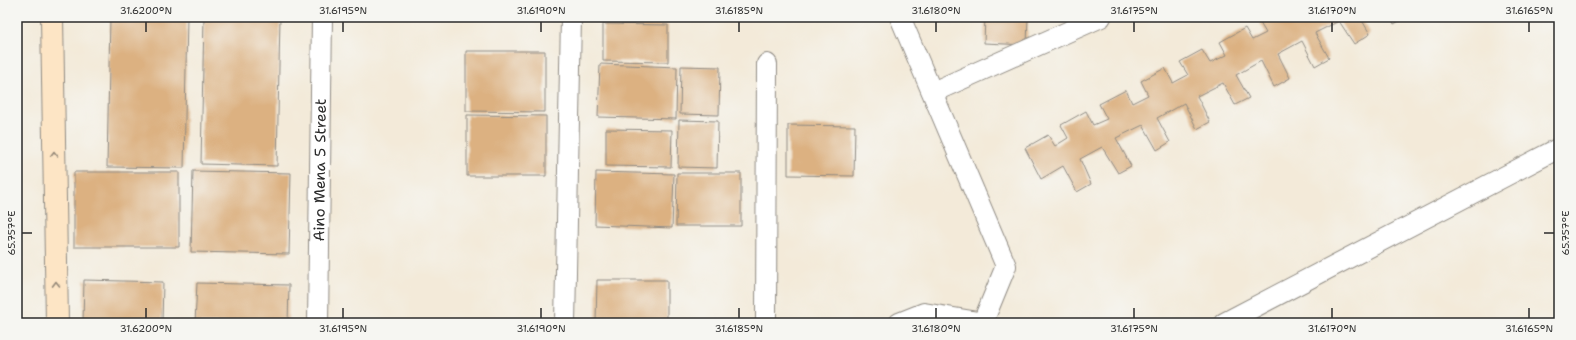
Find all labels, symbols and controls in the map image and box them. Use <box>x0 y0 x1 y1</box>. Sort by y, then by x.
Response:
text: 31.6200°N <box>120 4 172 17</box>
text: 31.6195°N <box>319 4 367 17</box>
text: 31.6190°N <box>516 4 566 17</box>
text: 31.6185°N <box>715 4 763 17</box>
text: 31.6180°N <box>911 4 961 17</box>
text: 31.6175°N <box>1110 4 1158 17</box>
text: 31.6170°N <box>1308 4 1356 17</box>
text: 31.6165°N <box>1505 4 1553 17</box>
street label: Aino Mena 5 Street <box>309 98 331 242</box>
one-way arrow <box>50 151 58 157</box>
text: 65.757°E <box>5 211 18 255</box>
text: 65.757°E <box>1559 211 1572 255</box>
one-way arrow <box>52 281 60 287</box>
text: 31.6200°N <box>120 322 172 335</box>
text: 31.6195°N <box>319 322 367 335</box>
text: 31.6190°N <box>516 322 566 335</box>
text: 31.6185°N <box>715 322 763 335</box>
text: 31.6180°N <box>911 322 961 335</box>
text: 31.6175°N <box>1110 322 1158 335</box>
text: 31.6170°N <box>1308 322 1356 335</box>
text: 31.6165°N <box>1505 322 1553 335</box>

